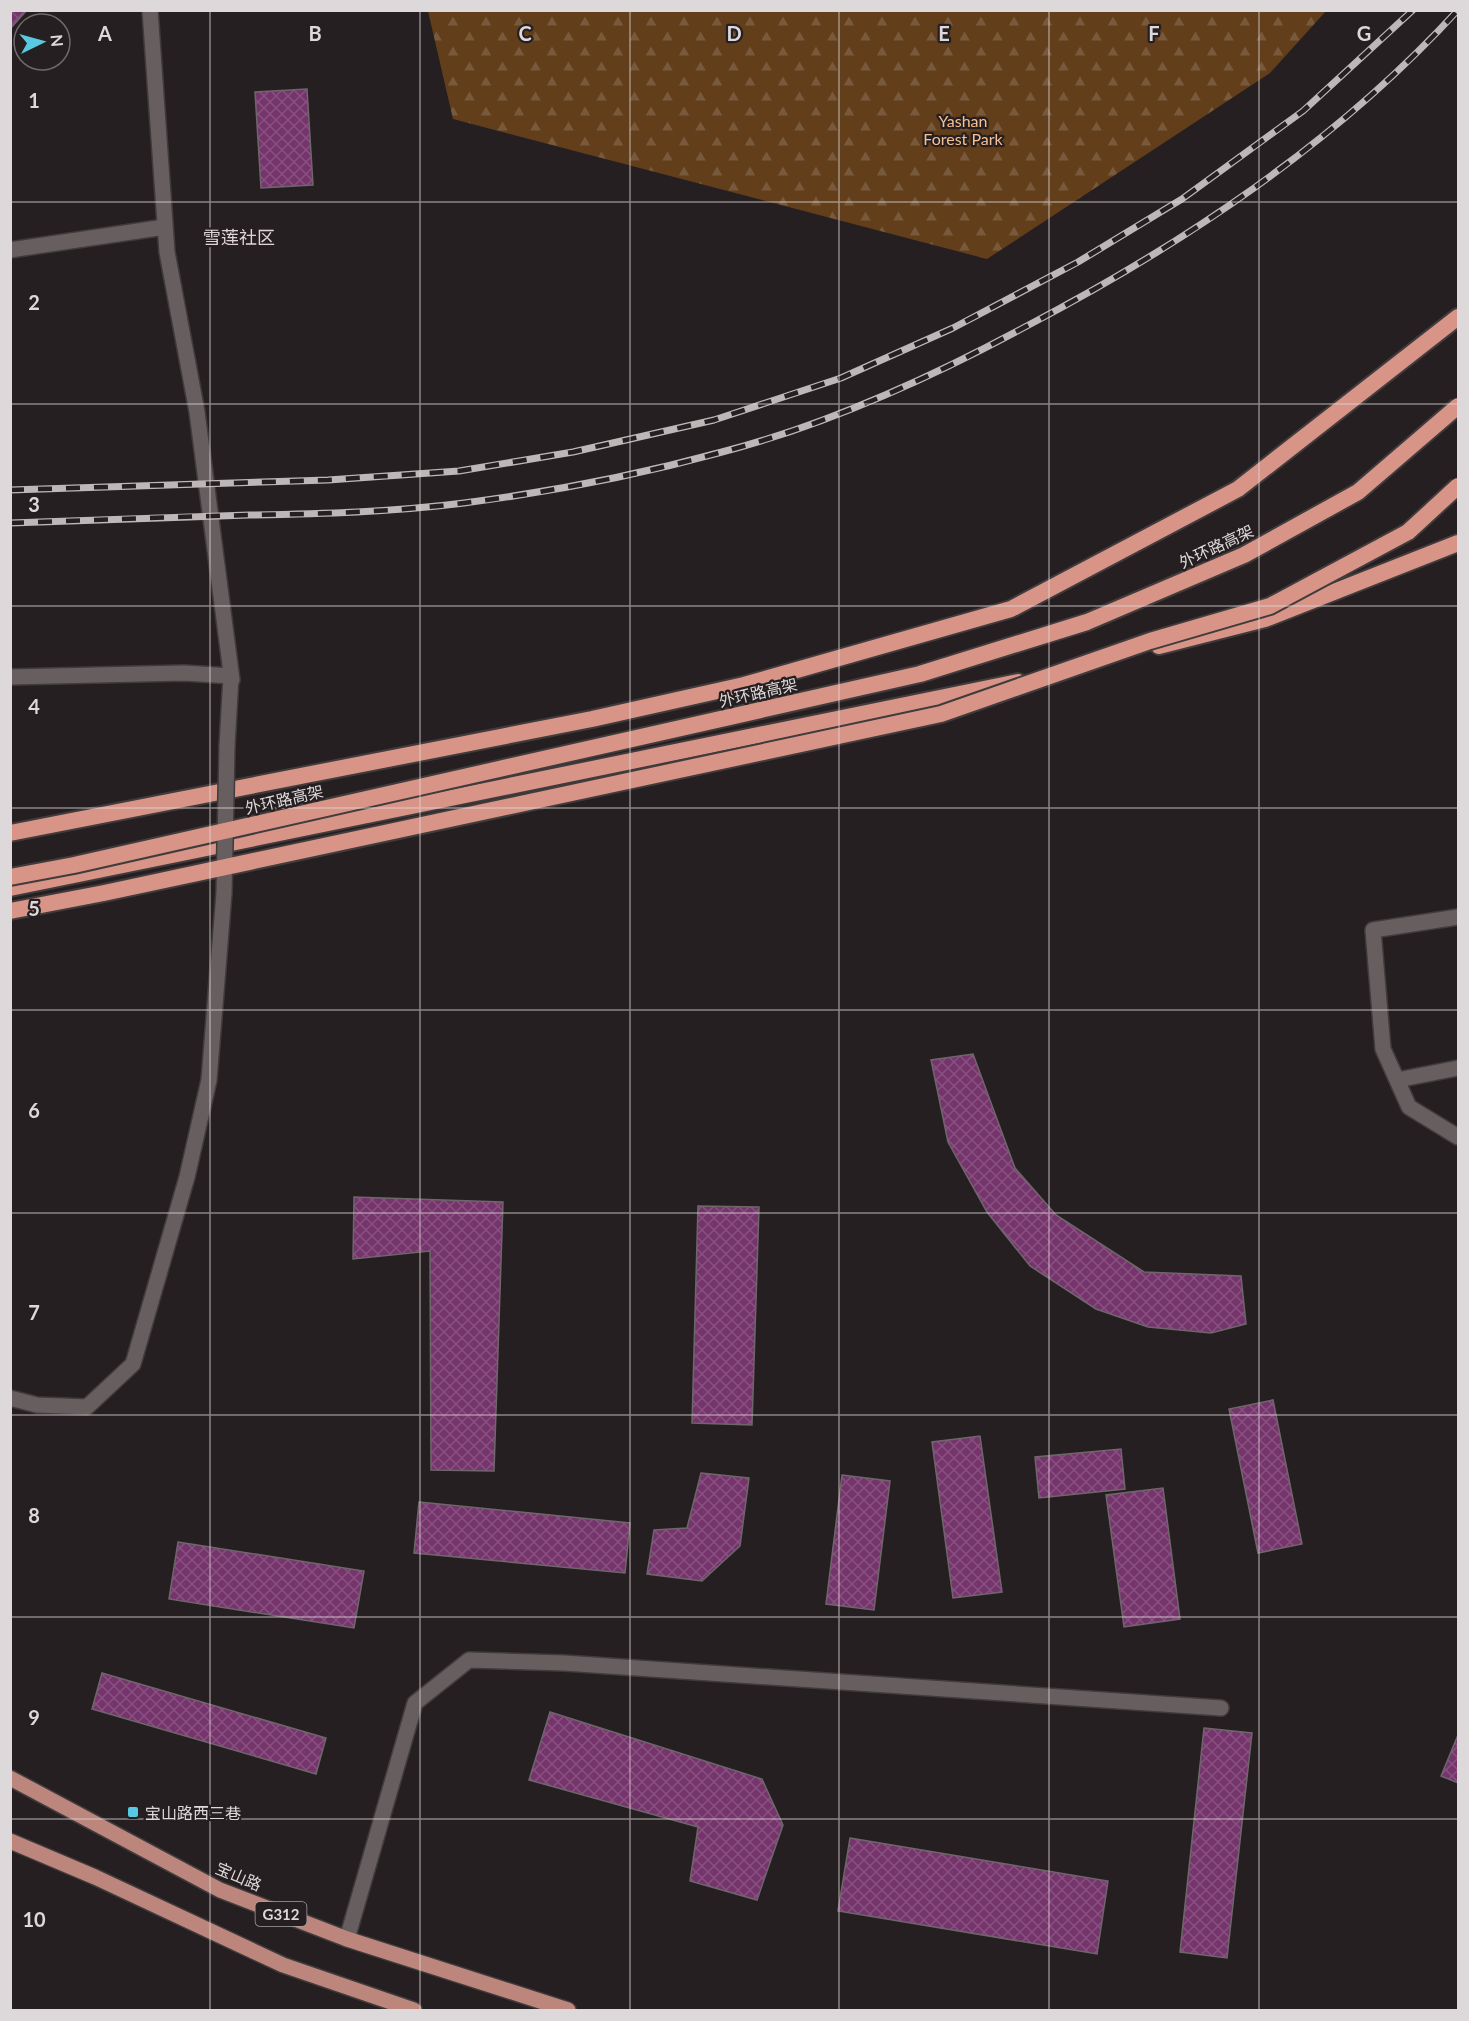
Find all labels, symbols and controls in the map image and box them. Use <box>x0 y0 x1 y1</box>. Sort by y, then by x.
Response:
north arrow <box>12 12 72 72</box>
text: A <box>97 21 112 45</box>
text: B <box>308 21 322 45</box>
text: C <box>518 21 532 45</box>
text: D <box>726 21 742 45</box>
text: E <box>938 21 950 45</box>
text: F <box>1148 21 1160 45</box>
text: G <box>1357 21 1371 45</box>
text: N <box>47 34 67 48</box>
text: 1 <box>28 88 40 112</box>
park label: Yashan Forest Park <box>923 111 1004 148</box>
district label: 雪莲社区 <box>203 226 275 248</box>
text: 2 <box>28 290 40 314</box>
text: 3 <box>28 492 40 516</box>
street label: 外环路高架 <box>1176 520 1256 572</box>
street label: 外环路高架 <box>717 674 799 710</box>
text: 4 <box>28 694 40 718</box>
street label: 外环路高架 <box>243 781 325 817</box>
text: 5 <box>28 896 40 920</box>
text: 6 <box>28 1098 40 1122</box>
text: 7 <box>28 1300 40 1324</box>
text: 8 <box>28 1503 40 1527</box>
text: 9 <box>28 1705 40 1729</box>
place label: 宝山路西三巷 <box>145 1803 241 1822</box>
marker: 宝山路西三巷 <box>126 1805 140 1819</box>
street label: 宝山路 <box>213 1858 265 1894</box>
road number: G312 <box>256 1902 306 1926</box>
text: 10 <box>22 1907 46 1931</box>

